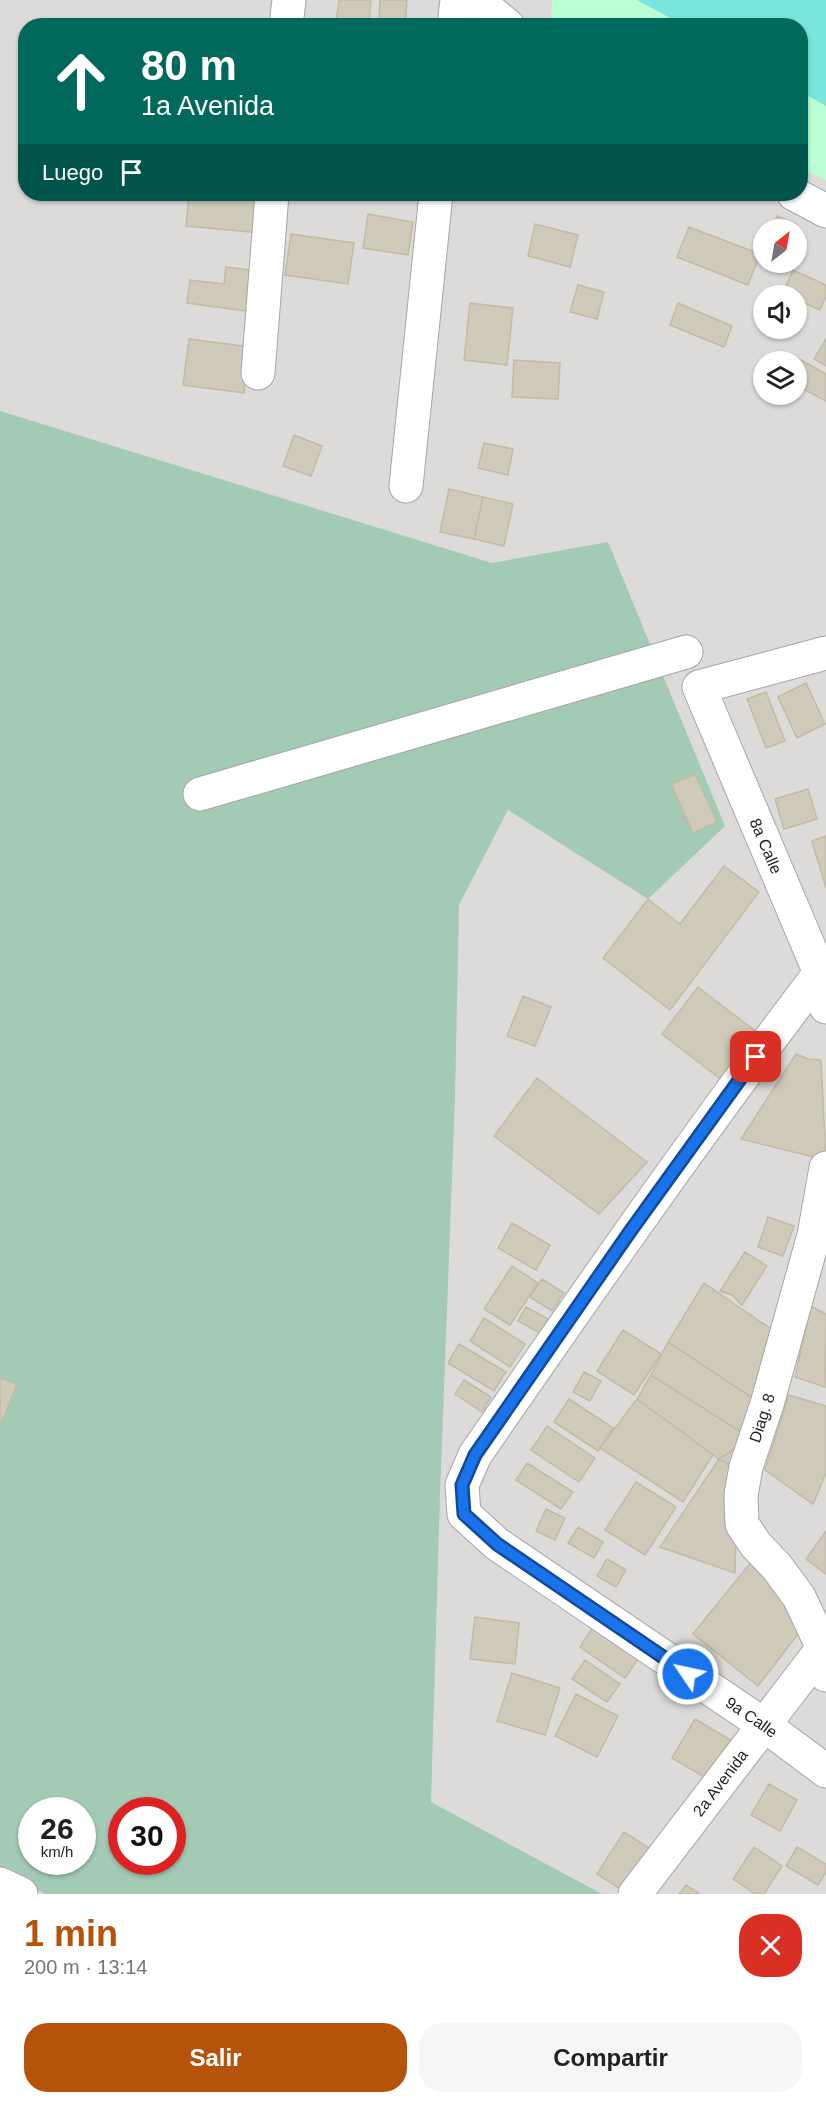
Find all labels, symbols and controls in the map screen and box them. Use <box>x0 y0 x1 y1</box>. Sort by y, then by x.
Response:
icon: ahead <box>42 42 120 120</box>
text: 80 m <box>141 42 237 89</box>
text: 1a Avenida <box>141 91 274 121</box>
icon: arrive <box>115 156 148 189</box>
text: Luego <box>42 160 103 185</box>
north arrow <box>753 219 807 273</box>
map controls <box>753 219 807 405</box>
button: sound <box>753 285 807 339</box>
button: layers <box>753 351 807 405</box>
street label: 8a Calle <box>747 816 786 876</box>
pin <box>730 1031 781 1082</box>
icon: arrive <box>739 1040 772 1073</box>
street label: Diag. 8 <box>746 1391 778 1445</box>
position arrow <box>656 1642 720 1706</box>
street label: 9a Calle <box>723 1693 781 1741</box>
street label: 2a Avenida <box>689 1746 751 1819</box>
speed limit sign: 30 <box>108 1797 186 1875</box>
text: 26 <box>40 1812 74 1845</box>
text: km/h <box>41 1843 73 1860</box>
text: 1 min <box>24 1913 118 1954</box>
button: close <box>739 1914 802 1977</box>
text: 200 m · 13:14 <box>24 1956 147 1978</box>
button: Salir <box>24 2023 407 2092</box>
button: Compartir <box>419 2023 802 2092</box>

